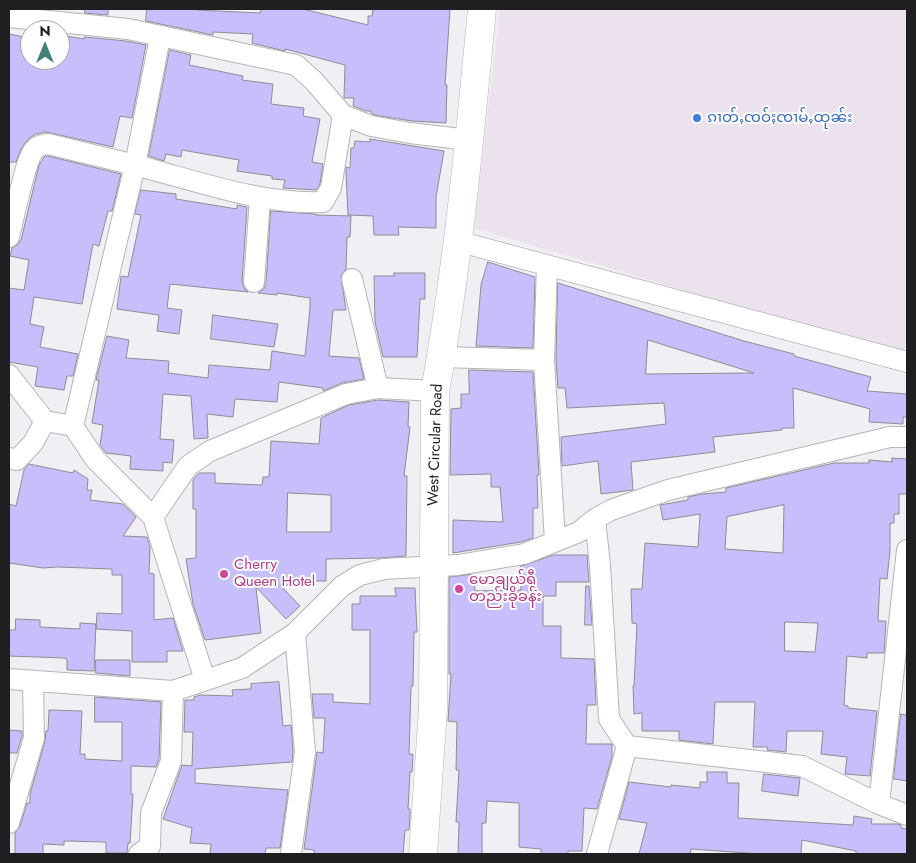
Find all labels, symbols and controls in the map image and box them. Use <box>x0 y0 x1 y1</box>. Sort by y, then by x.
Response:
north arrow <box>20 20 70 70</box>
text: N <box>39 21 51 41</box>
place label: ၵၢတ်ႇၸဝ်ႈၸၢမ်ႇထုၼ်း <box>707 109 853 127</box>
marker: ၵၢတ်ႇၸဝ်ႈၸၢမ်ႇထုၼ်း <box>691 112 703 124</box>
street label: West Circular Road <box>425 384 447 506</box>
place label: Cherry Queen Hotel <box>234 556 315 591</box>
marker: Cherry Queen Hotel <box>218 568 230 580</box>
place label: မောချယ်ရီ တည်းခိုခန်း <box>469 571 542 606</box>
marker: မောချယ်ရီ တည်းခိုခန်း <box>453 583 465 595</box>

